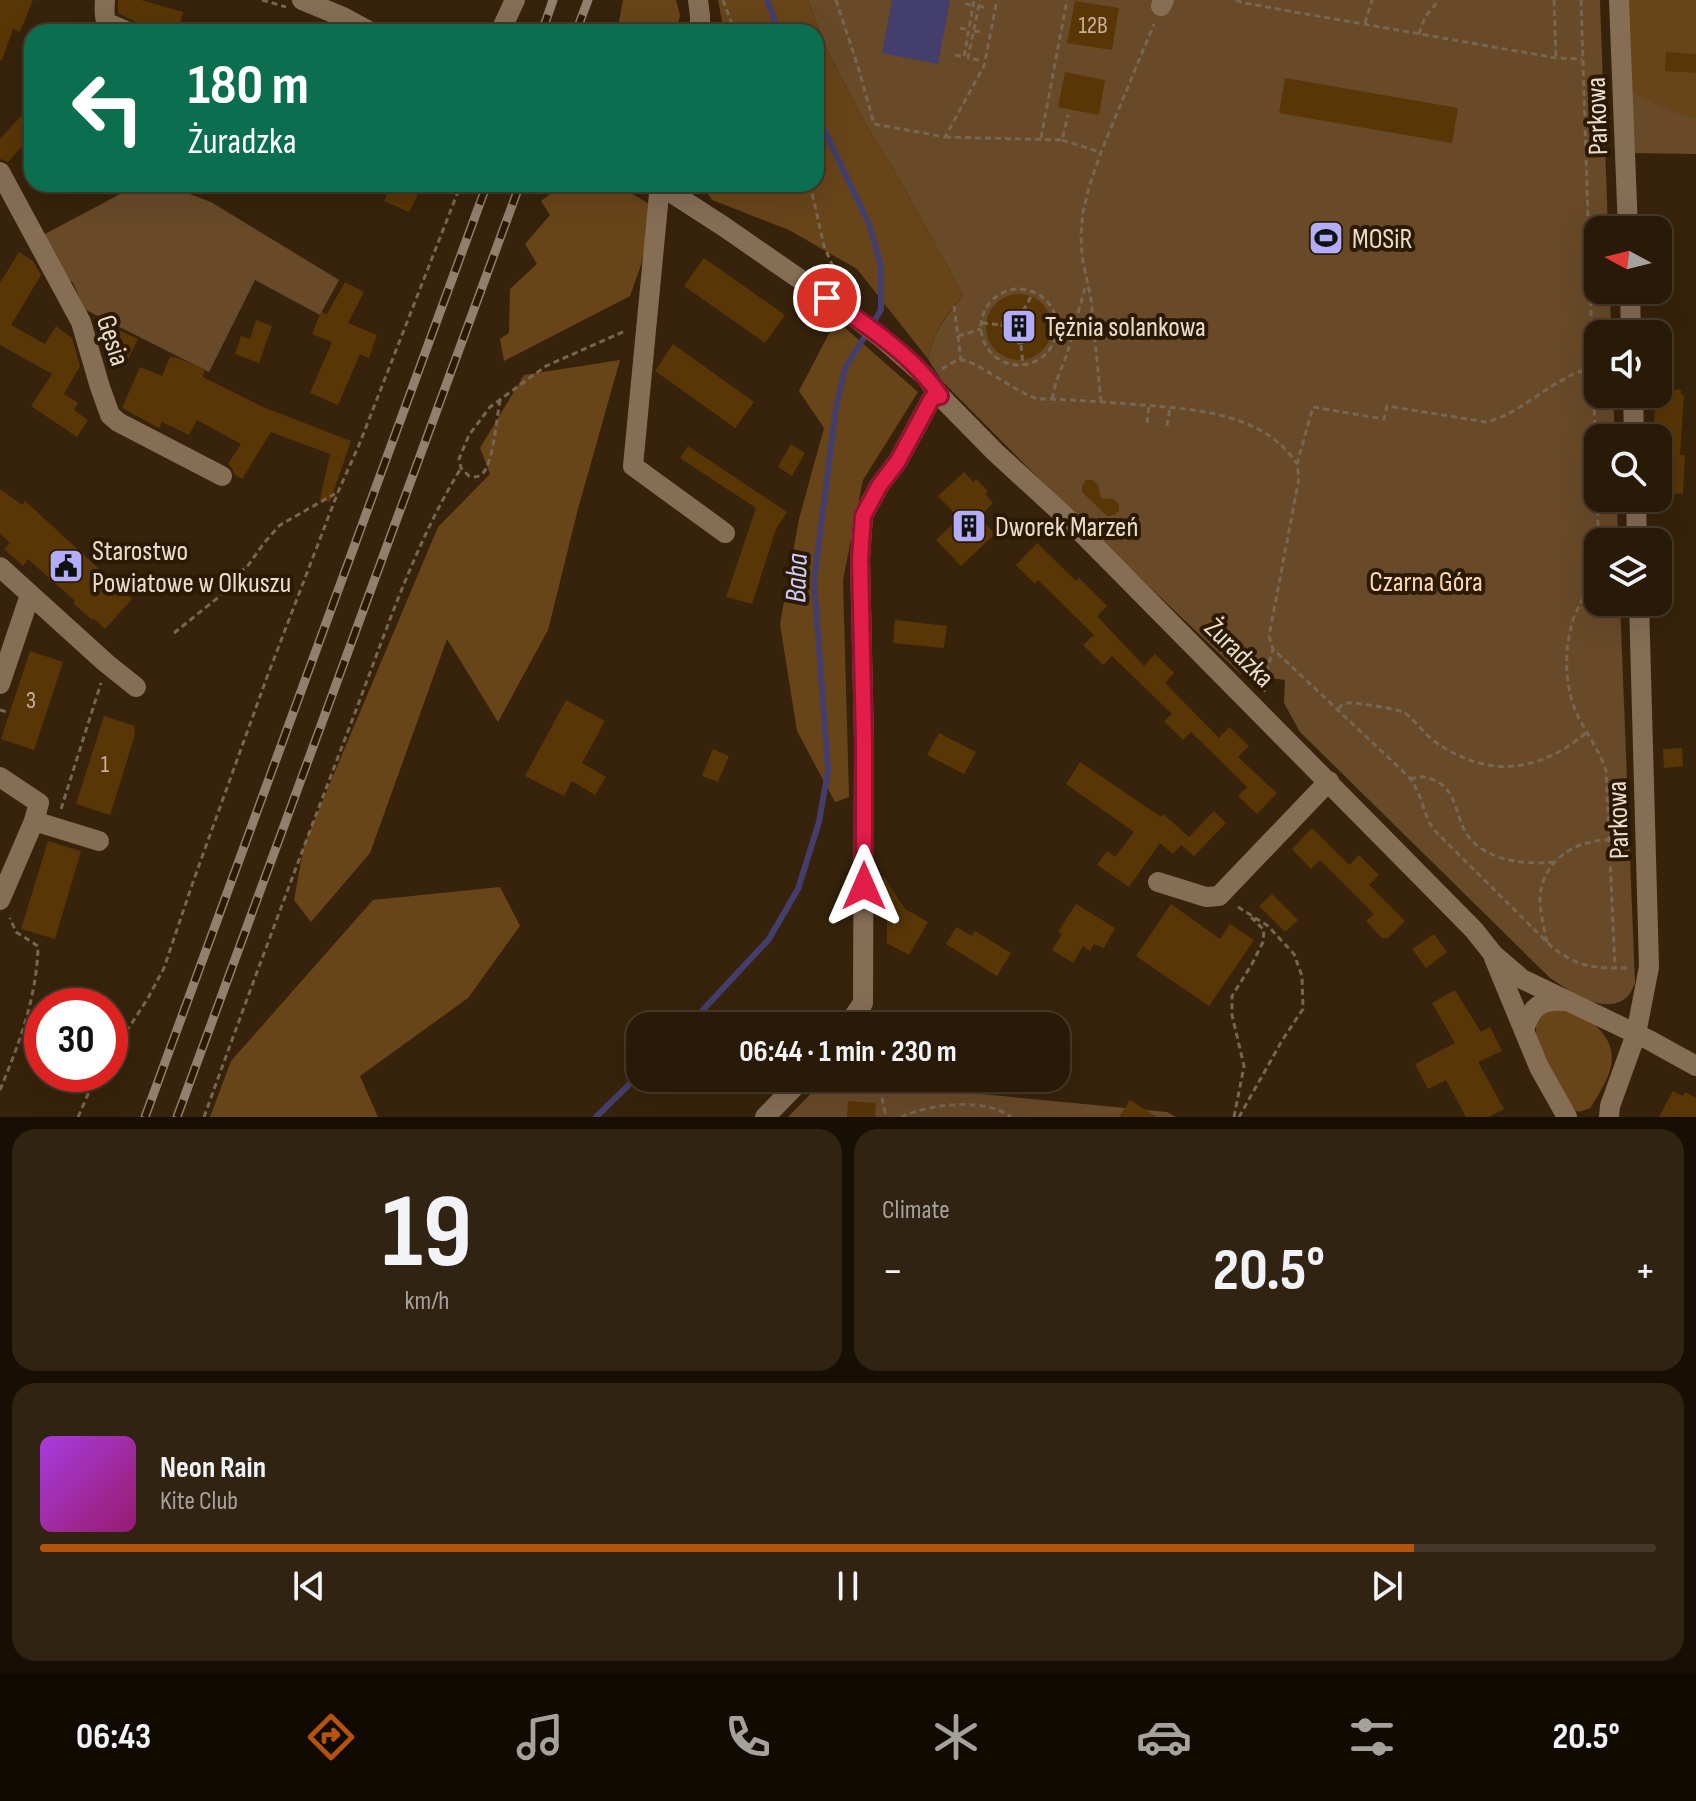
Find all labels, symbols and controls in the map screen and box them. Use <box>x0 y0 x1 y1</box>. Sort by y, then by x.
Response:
house number: 12B <box>1078 11 1108 40</box>
text: 180 m <box>188 53 309 120</box>
icon: left <box>56 56 160 160</box>
street label: Parkowa <box>1580 76 1615 156</box>
text: Żuradzka <box>188 121 297 164</box>
north arrow <box>1584 216 1672 304</box>
map controls <box>1584 216 1672 616</box>
sports icon: MOSiR <box>1307 219 1345 257</box>
place label: MOSiR <box>1352 223 1412 256</box>
pin <box>793 264 861 332</box>
icon: arrive <box>805 276 849 320</box>
building icon: Tężnia solankowa <box>1000 307 1038 345</box>
street label: Gęsia <box>89 311 136 370</box>
place label: Tężnia solankowa <box>1045 311 1206 344</box>
button: sound <box>1584 320 1672 408</box>
button: search <box>1584 424 1672 512</box>
building icon: Dworek Marzeń <box>950 507 988 545</box>
place label: Dworek Marzeń <box>995 511 1138 544</box>
button: layers <box>1584 528 1672 616</box>
place label: Starostwo Powiatowe w Olkuszu <box>92 535 291 600</box>
public building icon: Starostwo Powiatowe w Olkuszu <box>47 547 85 585</box>
water label: Baba <box>778 553 816 603</box>
park label: Czarna Góra <box>1369 566 1483 599</box>
street label: Żuradzka <box>1197 611 1281 695</box>
house number: 3 <box>26 686 36 715</box>
house number: 1 <box>101 750 110 779</box>
street label: Parkowa <box>1601 780 1636 860</box>
position arrow <box>822 844 906 928</box>
speed limit sign: 30 <box>24 988 128 1092</box>
text: 06:44 · 1 min · 230 m <box>739 1034 957 1070</box>
text: 19 <box>382 1171 472 1296</box>
text: Climate <box>882 1195 950 1226</box>
text: 20.5° <box>1213 1235 1325 1307</box>
text: − <box>882 1245 904 1298</box>
text: + <box>1634 1245 1656 1298</box>
text: km/h <box>405 1286 449 1317</box>
text: Neon Rain <box>160 1450 266 1486</box>
text: Kite Club <box>160 1486 238 1517</box>
icon: previous <box>287 1564 331 1608</box>
icon: pause <box>826 1564 870 1608</box>
icon: next <box>1365 1564 1409 1608</box>
icon: directions <box>303 1709 359 1765</box>
icon: music <box>512 1709 568 1765</box>
icon: phone <box>720 1709 776 1765</box>
icon: climate <box>928 1709 984 1765</box>
icon: car <box>1136 1709 1192 1765</box>
icon: filters <box>1344 1709 1400 1765</box>
text: 06:43 <box>76 1716 151 1759</box>
text: 20.5° <box>1552 1716 1620 1759</box>

